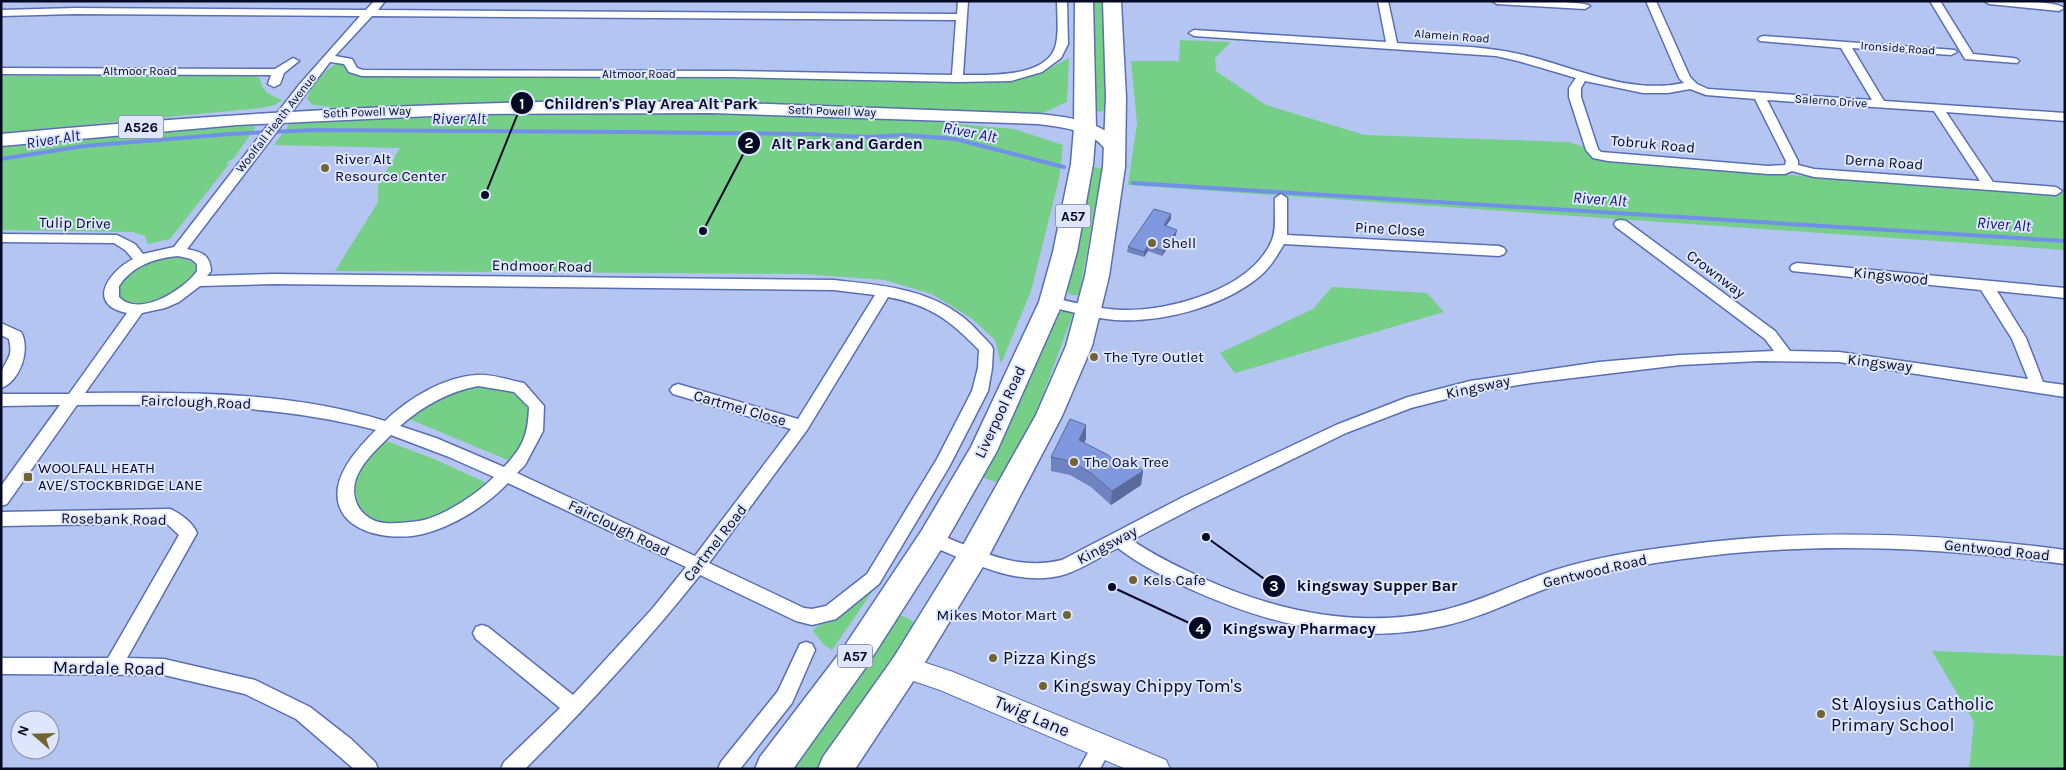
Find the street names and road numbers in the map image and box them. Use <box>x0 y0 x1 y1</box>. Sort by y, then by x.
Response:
street label: Alamein Road <box>1414 26 1490 46</box>
street label: Ironside Road <box>1860 38 1936 58</box>
street label: Altmoor Road <box>103 64 177 78</box>
street label: Altmoor Road <box>602 67 676 81</box>
street label: Woolfall Heath Avenue <box>233 71 319 175</box>
street label: Salerno Drive <box>1794 91 1868 111</box>
street label: Seth Powell Way <box>788 102 877 120</box>
street label: Seth Powell Way <box>323 103 412 121</box>
road number: A526 <box>118 115 164 138</box>
street label: Tobruk Road <box>1610 131 1696 157</box>
street label: Derna Road <box>1844 150 1924 174</box>
road number: A57 <box>1056 205 1090 228</box>
street label: Tulip Drive <box>39 213 111 233</box>
street label: Pine Close <box>1354 218 1426 240</box>
street label: Crownway <box>1683 246 1749 302</box>
street label: Endmoor Road <box>492 256 592 276</box>
street label: Kingswood <box>1853 263 1929 289</box>
street label: Kingsway <box>1847 350 1913 376</box>
street label: Liverpool Road <box>971 363 1029 461</box>
street label: Kingsway <box>1444 371 1512 403</box>
street label: Cartmel Close <box>692 386 788 430</box>
street label: Fairclough Road <box>140 391 252 413</box>
street label: Fairclough Road <box>565 496 673 560</box>
street label: Cartmel Road <box>679 501 751 585</box>
street label: Rosebank Road <box>61 509 167 529</box>
street label: Kingsway <box>1074 522 1140 568</box>
street label: Gentwood Road <box>1943 535 2051 565</box>
street label: Gentwood Road <box>1541 550 1649 592</box>
road number: A57 <box>838 644 872 668</box>
street label: Mardale Road <box>53 656 165 680</box>
street label: Twig Lane <box>991 690 1073 742</box>

